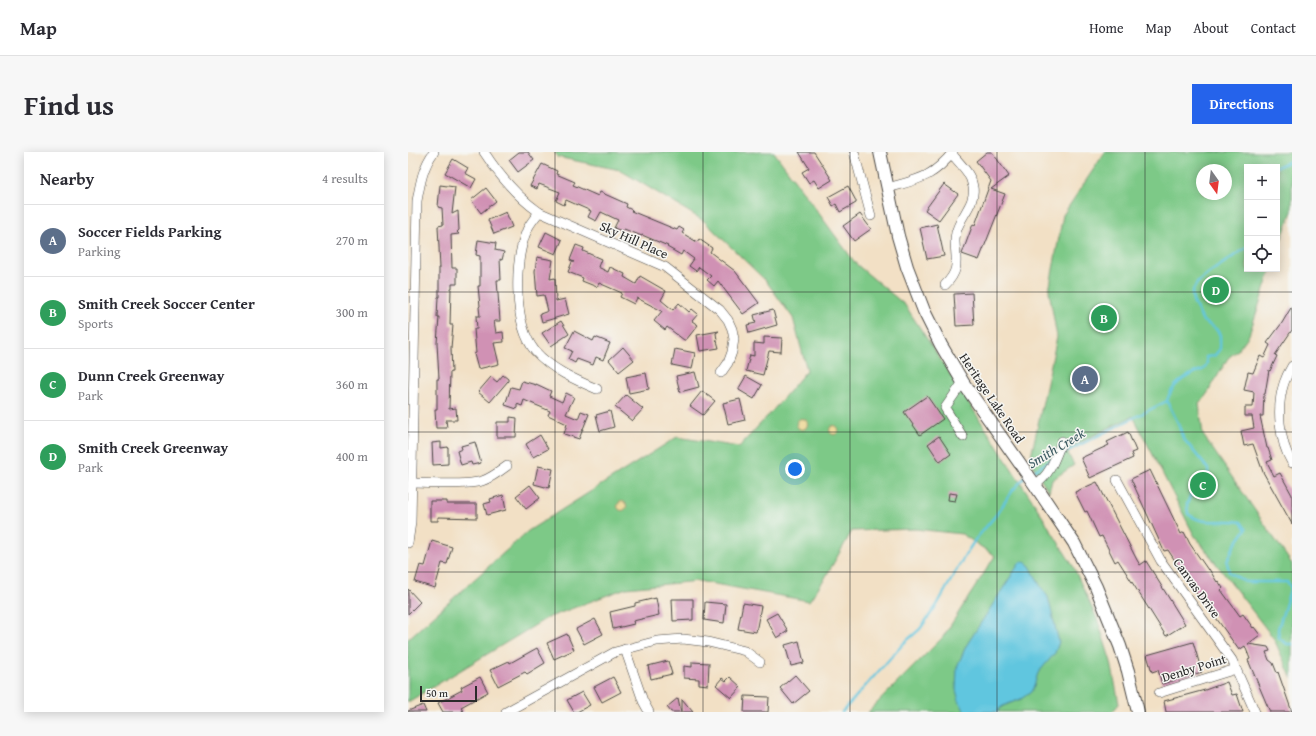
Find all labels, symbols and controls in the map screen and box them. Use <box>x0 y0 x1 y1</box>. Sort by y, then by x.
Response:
text: Map <box>20 14 57 42</box>
text: Home <box>1089 18 1124 38</box>
text: Map <box>1146 18 1171 38</box>
text: About <box>1193 18 1229 38</box>
text: Contact <box>1251 18 1296 38</box>
text: Find us <box>24 84 114 125</box>
button: Directions <box>1192 84 1292 124</box>
north arrow <box>1196 164 1232 200</box>
map controls <box>1244 164 1280 272</box>
button: + <box>1244 164 1280 200</box>
text: Nearby <box>40 166 94 191</box>
text: 4 results <box>322 169 368 188</box>
button: − <box>1244 200 1280 236</box>
street label: Sky Hill Place <box>597 216 671 264</box>
text: Soccer Fields Parking <box>78 221 221 242</box>
text: A <box>49 231 57 250</box>
text: 270 m <box>336 231 368 250</box>
button: locate <box>1244 236 1280 272</box>
text: Parking <box>78 242 121 261</box>
pin: D <box>1203 275 1229 305</box>
text: Smith Creek Soccer Center <box>78 293 255 314</box>
text: B <box>49 303 57 322</box>
text: 300 m <box>336 303 368 322</box>
pin: B <box>1091 303 1117 333</box>
text: Sports <box>78 314 113 333</box>
street label: Heritage Lake Road <box>955 349 1029 447</box>
pin: A <box>1072 364 1098 394</box>
text: Dunn Creek Greenway <box>78 365 224 386</box>
text: C <box>49 375 57 394</box>
text: 360 m <box>336 375 368 394</box>
text: Park <box>78 386 103 405</box>
water label: Smith Creek <box>1023 423 1089 473</box>
text: Smith Creek Greenway <box>78 437 228 458</box>
text: D <box>49 447 57 466</box>
text: 400 m <box>336 447 368 466</box>
text: Park <box>78 458 103 477</box>
your location <box>785 459 805 479</box>
pin: C <box>1190 470 1216 500</box>
street label: Canvas Drive <box>1169 554 1225 622</box>
street label: Denby Point <box>1159 649 1229 687</box>
scale bar <box>420 684 477 703</box>
text: 50 m <box>426 685 448 701</box>

